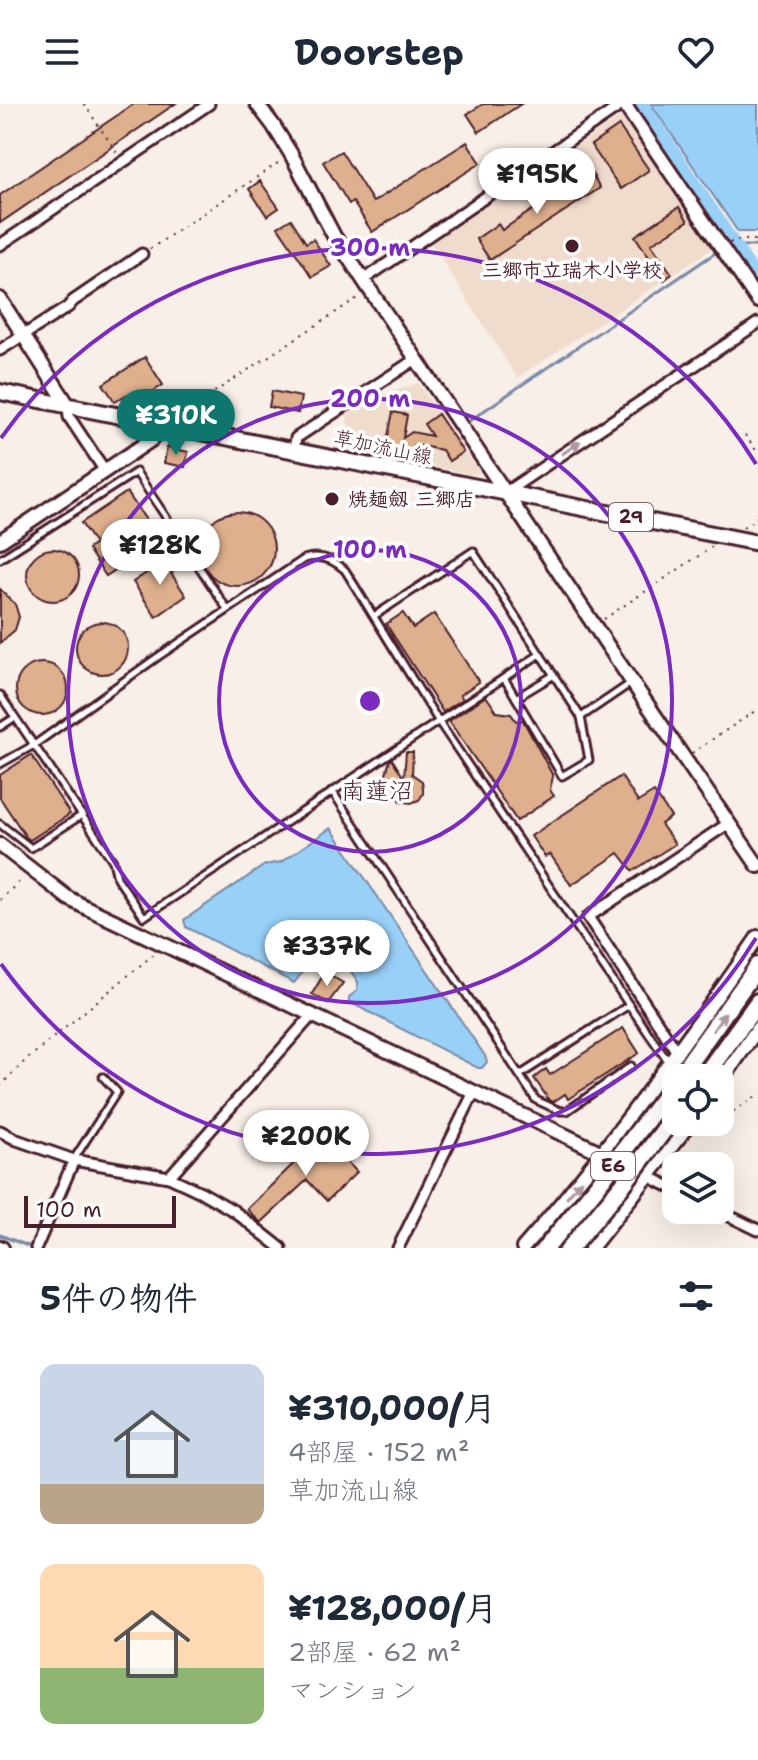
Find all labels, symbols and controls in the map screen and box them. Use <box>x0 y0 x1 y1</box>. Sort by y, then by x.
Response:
text: Doorstep <box>294 28 464 77</box>
icon: menu <box>40 30 84 74</box>
icon: heart <box>674 30 718 74</box>
pin: ¥195K <box>481 148 593 216</box>
text: ¥195K <box>496 156 578 191</box>
text: 300 m <box>330 232 410 264</box>
marker: 三郷市立瑞木小学校 <box>563 237 581 255</box>
place label: 三郷市立瑞木小学校 <box>482 257 662 283</box>
text: 200 m <box>330 383 410 415</box>
pin: ¥310K <box>120 389 232 457</box>
text: ¥310K <box>135 397 217 432</box>
street label: 草加流山線 <box>331 424 435 470</box>
one-way arrow <box>561 441 582 456</box>
place label: 焼麺劔 三郷店 <box>348 486 475 512</box>
marker: 焼麺劔 三郷店 <box>323 490 341 508</box>
road number: 29 <box>609 503 653 531</box>
pin: ¥128K <box>104 519 216 587</box>
text: ¥128K <box>119 527 201 562</box>
text: 100 m <box>333 534 407 566</box>
centre of rings <box>356 687 384 715</box>
district label: 南蓮沼 <box>341 775 413 807</box>
pin: ¥337K <box>271 920 383 988</box>
text: ¥337K <box>283 928 371 963</box>
one-way arrow <box>710 1012 726 1033</box>
map controls <box>662 1064 734 1224</box>
button: locate <box>662 1064 734 1136</box>
pin: ¥200K <box>250 1110 362 1178</box>
text: ¥200K <box>261 1118 351 1153</box>
road number: E6 <box>591 1152 635 1180</box>
button: layers <box>662 1152 734 1224</box>
one-way arrow <box>565 1179 582 1199</box>
scale bar <box>24 1192 176 1228</box>
text: 100 m <box>36 1195 102 1224</box>
icon: filters <box>674 1274 718 1318</box>
text: 5件の物件 <box>40 1275 197 1321</box>
text: ¥310,000/月 <box>288 1385 497 1431</box>
icon: home <box>104 1396 200 1492</box>
text: 4部屋 · 152 m² <box>288 1434 470 1469</box>
text: 草加流山線 <box>288 1472 418 1507</box>
text: ¥128,000/月 <box>288 1585 498 1631</box>
icon: home <box>104 1596 200 1692</box>
text: 2部屋 · 62 m² <box>288 1634 461 1669</box>
text: マンション <box>288 1672 417 1707</box>

